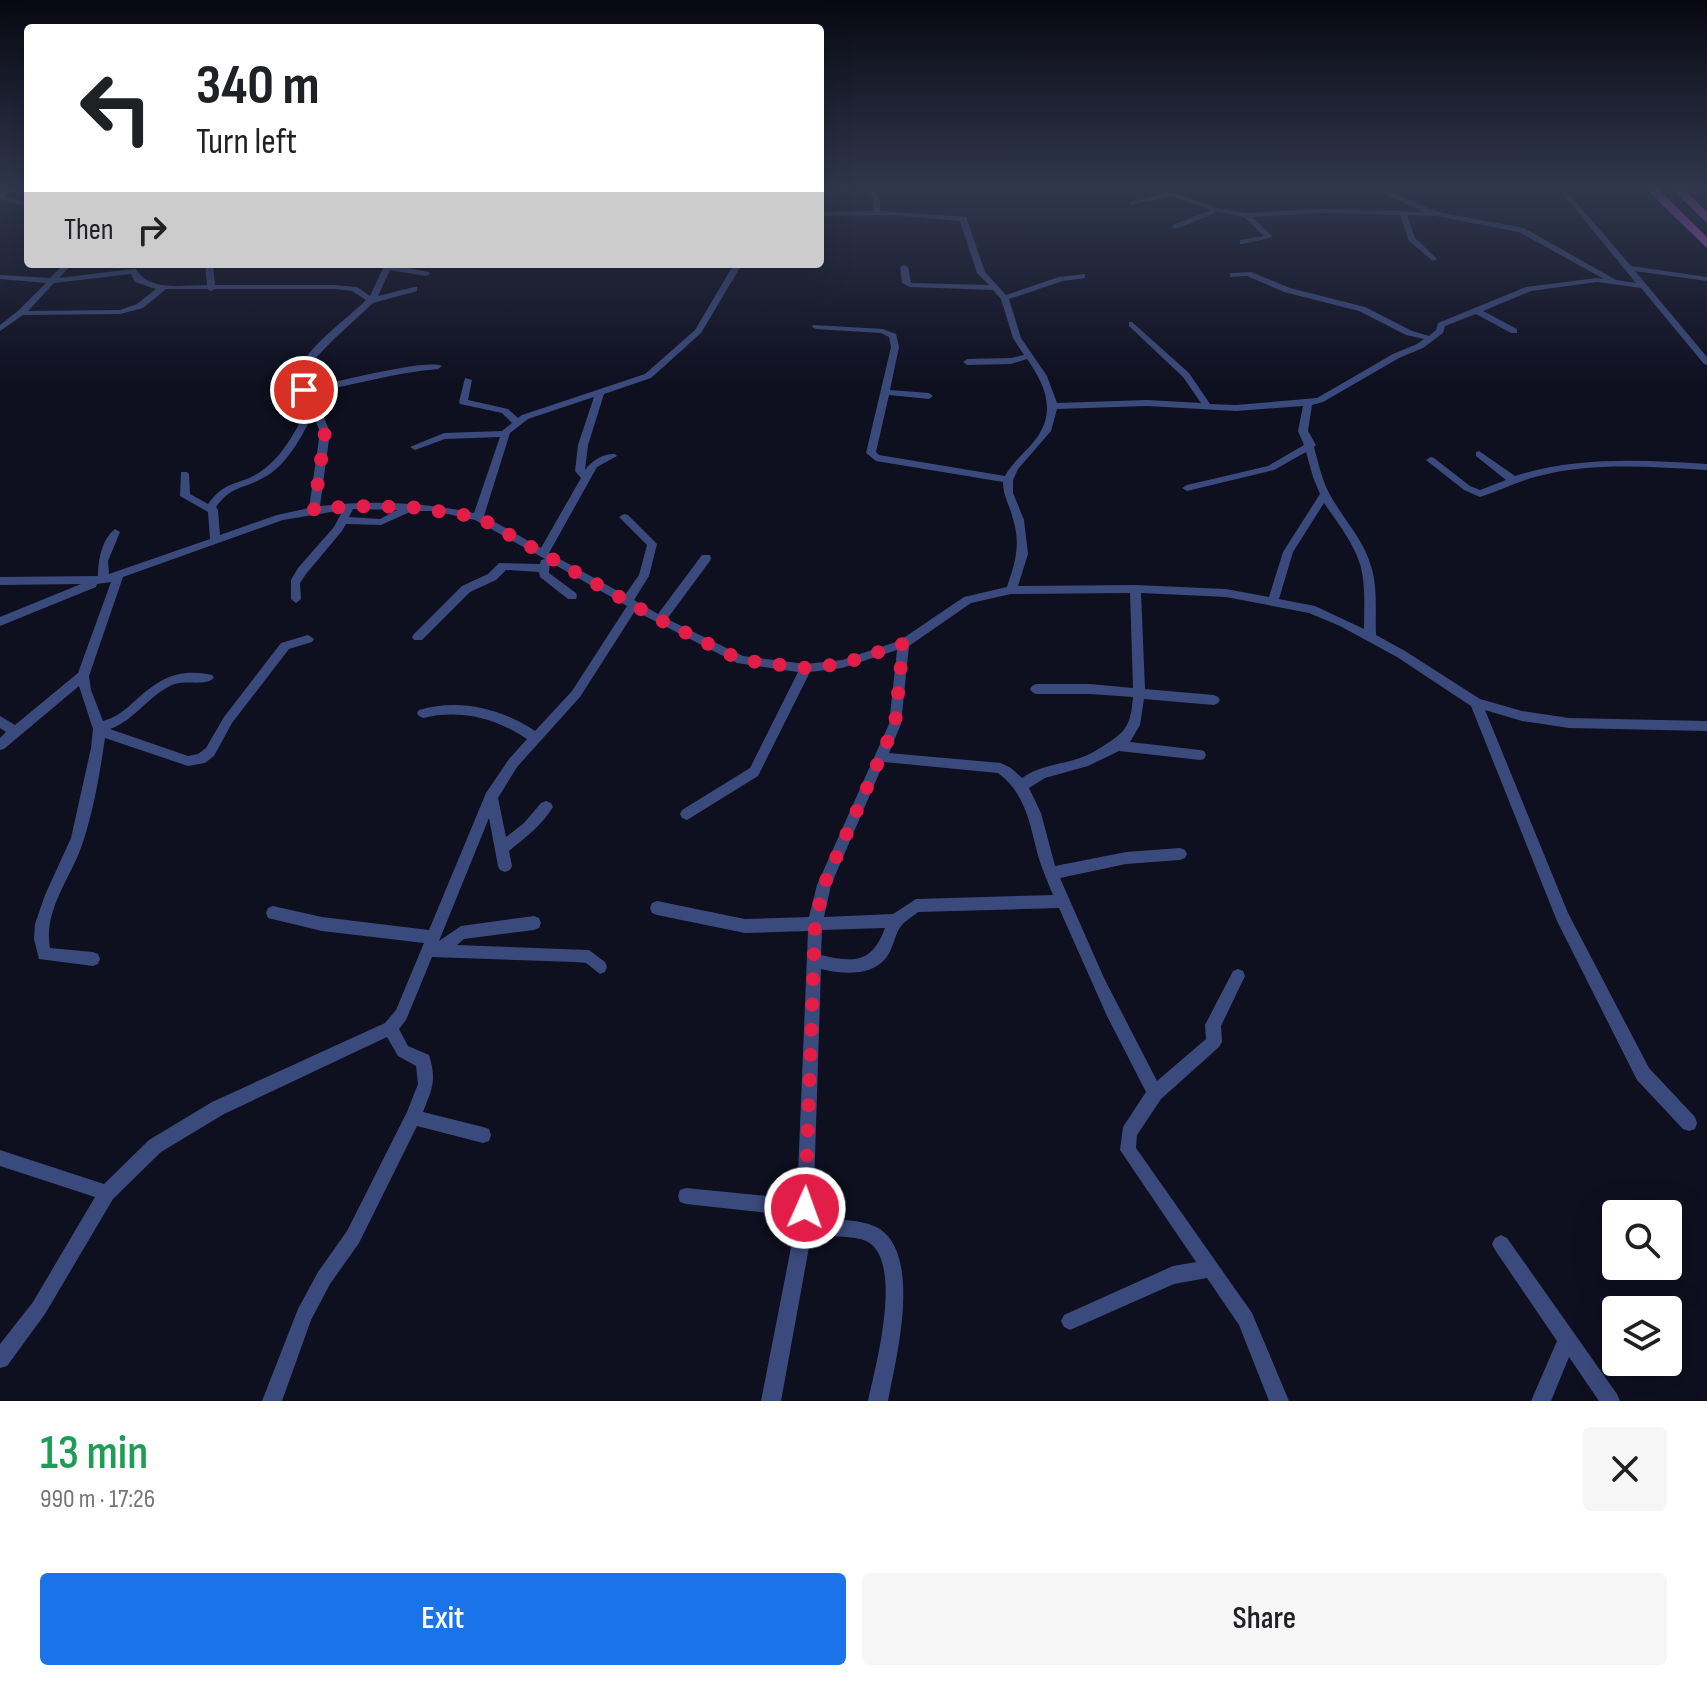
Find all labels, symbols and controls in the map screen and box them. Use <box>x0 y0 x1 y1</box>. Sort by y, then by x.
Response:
text: 340 m <box>196 53 320 120</box>
icon: left <box>64 56 168 160</box>
text: Turn left <box>196 121 297 164</box>
icon: right <box>130 208 174 252</box>
text: Then <box>64 212 114 248</box>
pin <box>270 356 338 424</box>
icon: arrive <box>282 368 326 412</box>
position arrow <box>763 1166 847 1250</box>
map controls <box>1602 1200 1682 1376</box>
button: search <box>1602 1200 1682 1280</box>
button: layers <box>1602 1296 1682 1376</box>
text: 13 min <box>40 1425 148 1482</box>
button: close <box>1583 1427 1667 1511</box>
text: 990 m · 17:26 <box>40 1484 155 1515</box>
button: Exit <box>40 1573 846 1665</box>
button: Share <box>862 1573 1667 1665</box>

